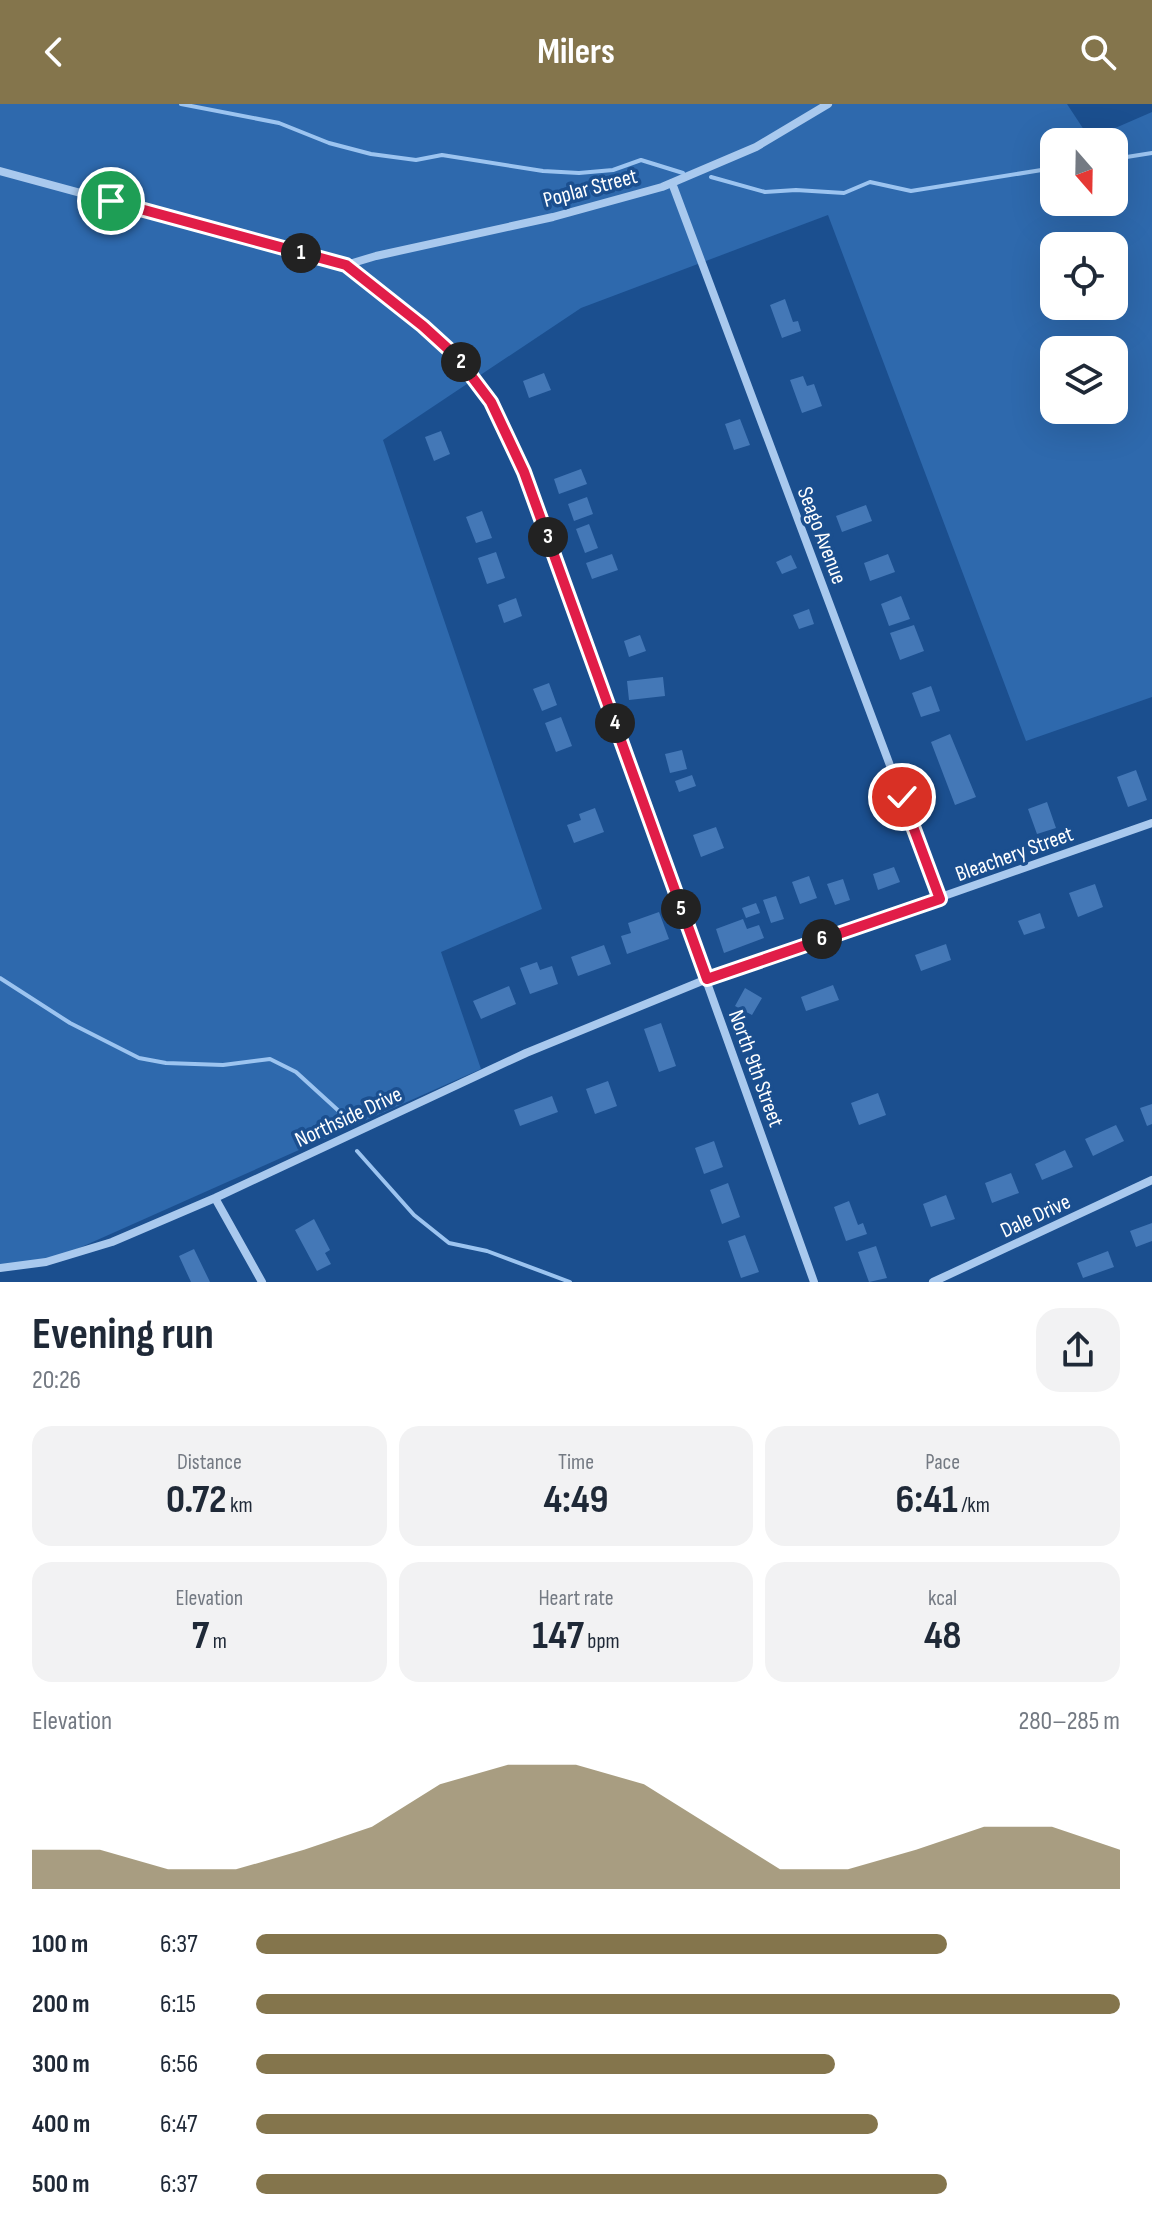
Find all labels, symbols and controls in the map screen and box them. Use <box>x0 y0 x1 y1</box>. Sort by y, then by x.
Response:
icon: back <box>32 30 76 74</box>
icon: search <box>1076 30 1120 74</box>
text: Milers <box>537 31 615 74</box>
north arrow <box>1040 128 1128 216</box>
map controls <box>1040 128 1128 424</box>
street label: Poplar Street <box>540 163 641 214</box>
pin <box>77 167 145 235</box>
icon: arrive <box>89 179 133 223</box>
button: locate <box>1040 232 1128 320</box>
pin: 1 <box>281 233 321 273</box>
text: 1 <box>297 239 305 266</box>
button: layers <box>1040 336 1128 424</box>
pin: 2 <box>441 342 481 382</box>
text: 2 <box>456 348 466 375</box>
street label: Seago Avenue <box>791 483 852 588</box>
pin: 3 <box>528 517 568 557</box>
text: 3 <box>543 523 553 550</box>
pin: 4 <box>595 703 635 743</box>
text: 4 <box>610 709 620 736</box>
pin <box>868 763 936 831</box>
icon: check <box>880 775 924 819</box>
street label: Bleachery Street <box>952 821 1077 888</box>
pin: 5 <box>661 889 701 929</box>
text: 5 <box>676 895 686 922</box>
pin: 6 <box>802 919 842 959</box>
text: 6 <box>817 925 827 952</box>
street label: North 9th Street <box>722 1006 789 1131</box>
street label: Northside Drive <box>291 1081 406 1154</box>
street label: Dale Drive <box>996 1188 1075 1244</box>
text: Evening run <box>32 1308 214 1361</box>
button: share <box>1036 1308 1120 1392</box>
text: 20:26 <box>32 1365 81 1396</box>
text: Distance <box>177 1449 242 1476</box>
text: Time <box>558 1449 594 1476</box>
text: Pace <box>925 1449 960 1476</box>
text: 0.72 <box>166 1476 227 1524</box>
text: 4:49 <box>543 1476 609 1524</box>
text: 6:41 <box>896 1476 958 1524</box>
text: km <box>227 1492 253 1519</box>
text: /km <box>958 1492 990 1519</box>
text: Elevation <box>175 1585 243 1612</box>
text: Heart rate <box>538 1585 614 1612</box>
text: kcal <box>928 1585 957 1612</box>
text: 7 <box>192 1612 209 1660</box>
text: 147 <box>532 1612 584 1660</box>
text: 48 <box>924 1612 961 1660</box>
text: m <box>209 1628 227 1655</box>
text: bpm <box>584 1628 620 1655</box>
text: Elevation <box>32 1706 112 1737</box>
text: 280–285 m <box>1018 1706 1120 1737</box>
text: 100 m <box>32 1929 88 1960</box>
text: 6:37 <box>160 1929 198 1960</box>
text: 200 m <box>32 1989 89 2020</box>
text: 6:15 <box>160 1989 196 2020</box>
text: 300 m <box>32 2049 90 2080</box>
text: 6:56 <box>160 2049 198 2080</box>
text: 400 m <box>32 2109 90 2140</box>
text: 6:47 <box>160 2109 197 2140</box>
text: 500 m <box>32 2169 89 2200</box>
text: 6:37 <box>160 2169 198 2200</box>

